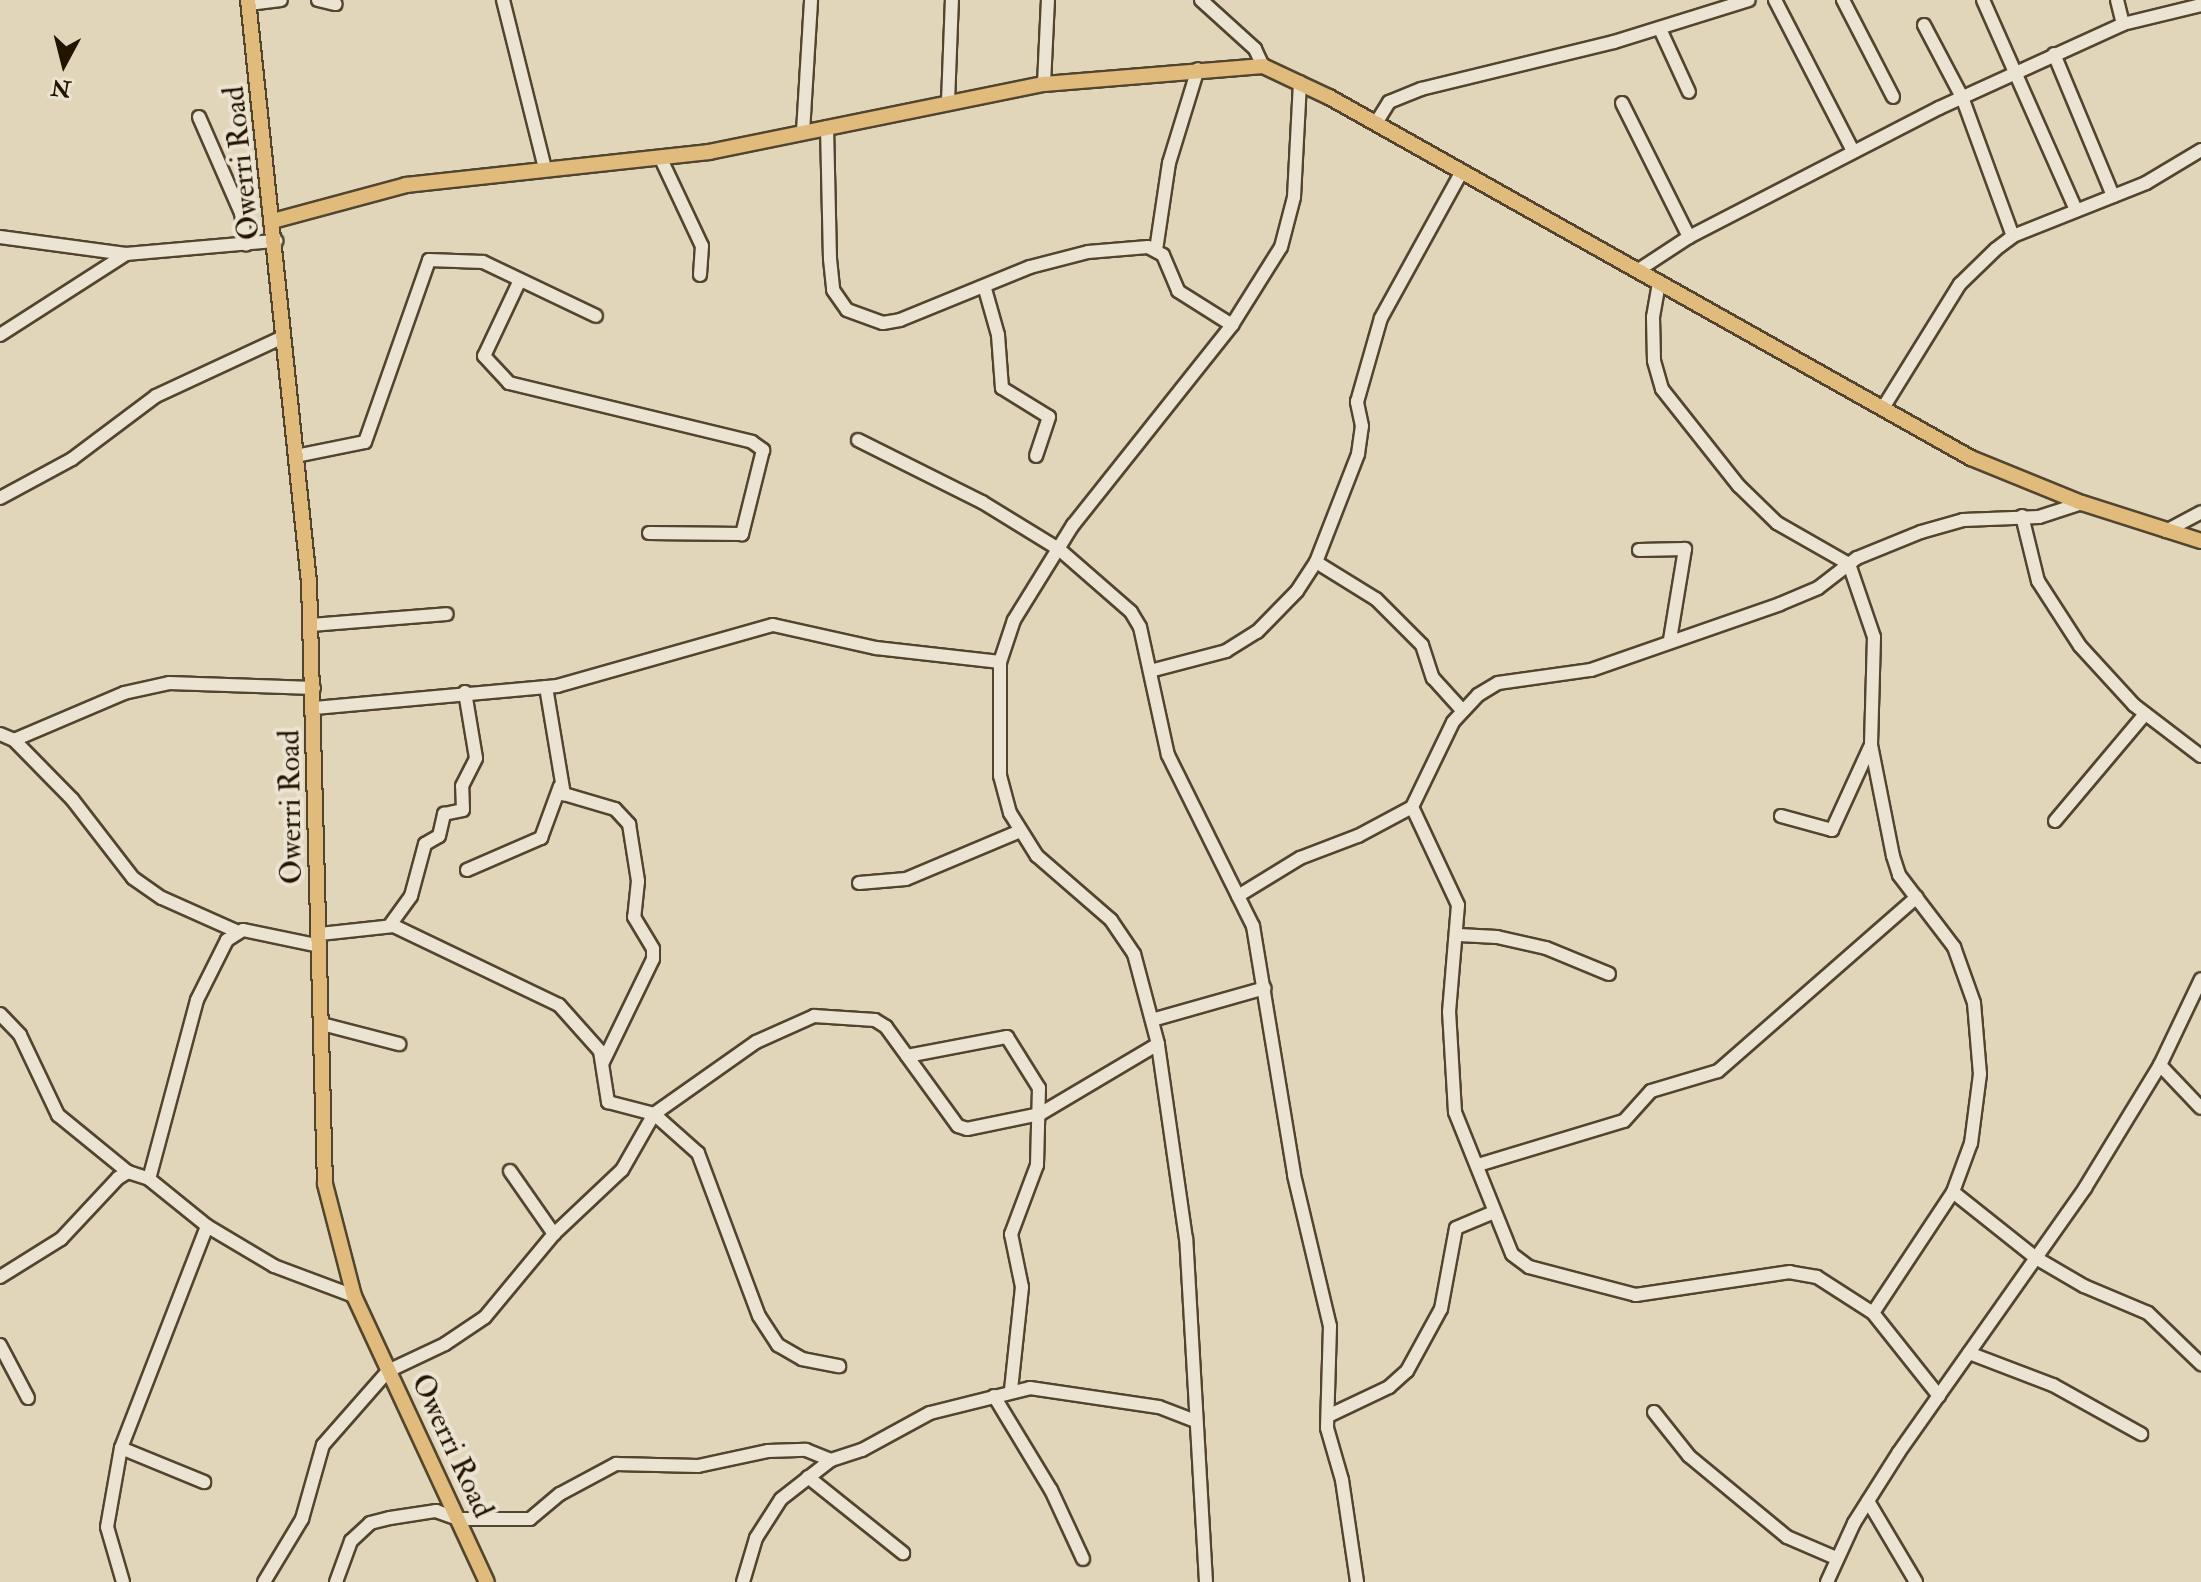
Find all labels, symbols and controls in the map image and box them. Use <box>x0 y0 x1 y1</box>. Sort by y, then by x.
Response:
north arrow <box>24 24 104 104</box>
text: N <box>50 73 73 103</box>
street label: Owerri Road <box>216 84 268 242</box>
street label: Owerri Road <box>272 729 310 885</box>
street label: Owerri Road <box>403 1368 501 1524</box>

